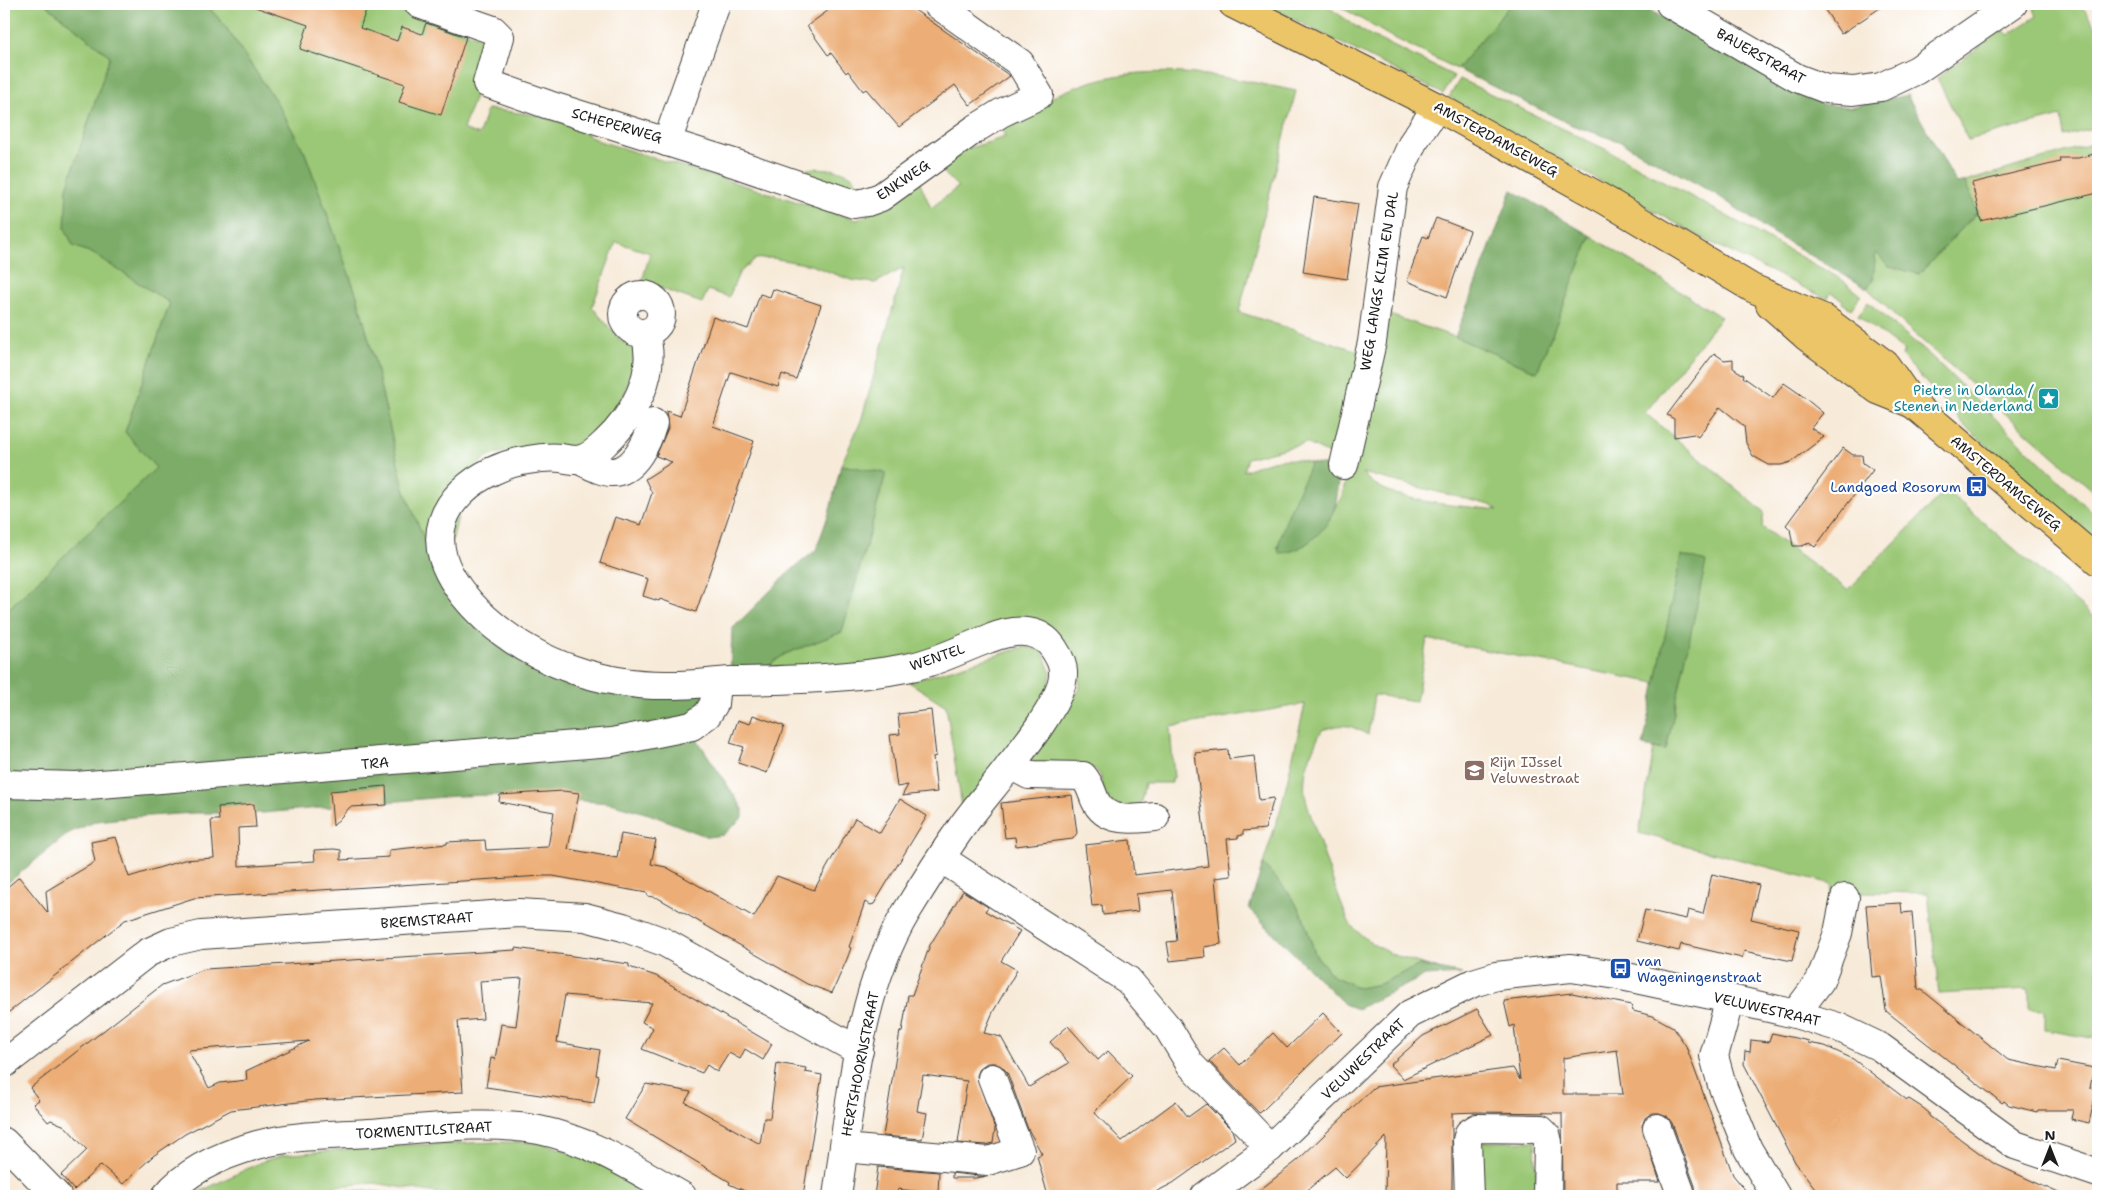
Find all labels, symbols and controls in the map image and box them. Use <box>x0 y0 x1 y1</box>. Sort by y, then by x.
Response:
street label: BAUERSTRAAT <box>1713 24 1809 88</box>
street label: AMSTERDAMSEWEG <box>1431 97 1562 181</box>
street label: SCHEPERWEG <box>570 103 665 147</box>
street label: ENKWEG <box>873 155 933 204</box>
street label: WEG LANGS KLIM EN DAL <box>1356 190 1402 372</box>
place label: Pietre in Olanda / Stenen in Nederland <box>1894 381 2034 415</box>
place icon: Pietre in Olanda / Stenen in Nederland <box>2037 386 2061 410</box>
street label: AMSTERDAMSEWEG <box>1947 431 2066 535</box>
bus stop icon: Landgoed Rosorum <box>1965 475 1989 499</box>
place label: Landgoed Rosorum <box>1830 478 1961 496</box>
street label: WENTEL <box>907 639 967 675</box>
street label: TRA <box>360 753 390 773</box>
place label: Rijn IJssel Veluwestraat <box>1490 753 1580 787</box>
school or university icon: Rijn IJssel Veluwestraat <box>1462 758 1486 782</box>
street label: BREMSTRAAT <box>380 908 475 932</box>
place label: van Wageningenstraat <box>1637 952 1762 986</box>
bus stop icon: van Wageningenstraat <box>1609 957 1633 981</box>
street label: VELUWESTRAAT <box>1712 988 1823 1030</box>
street label: HERTSHOORNSTRAAT <box>837 990 883 1138</box>
street label: VELUWESTRAAT <box>1317 1014 1409 1103</box>
street label: TORMENTILSTRAAT <box>355 1117 493 1143</box>
north arrow <box>2024 1122 2074 1172</box>
text: N <box>2044 1126 2056 1144</box>

